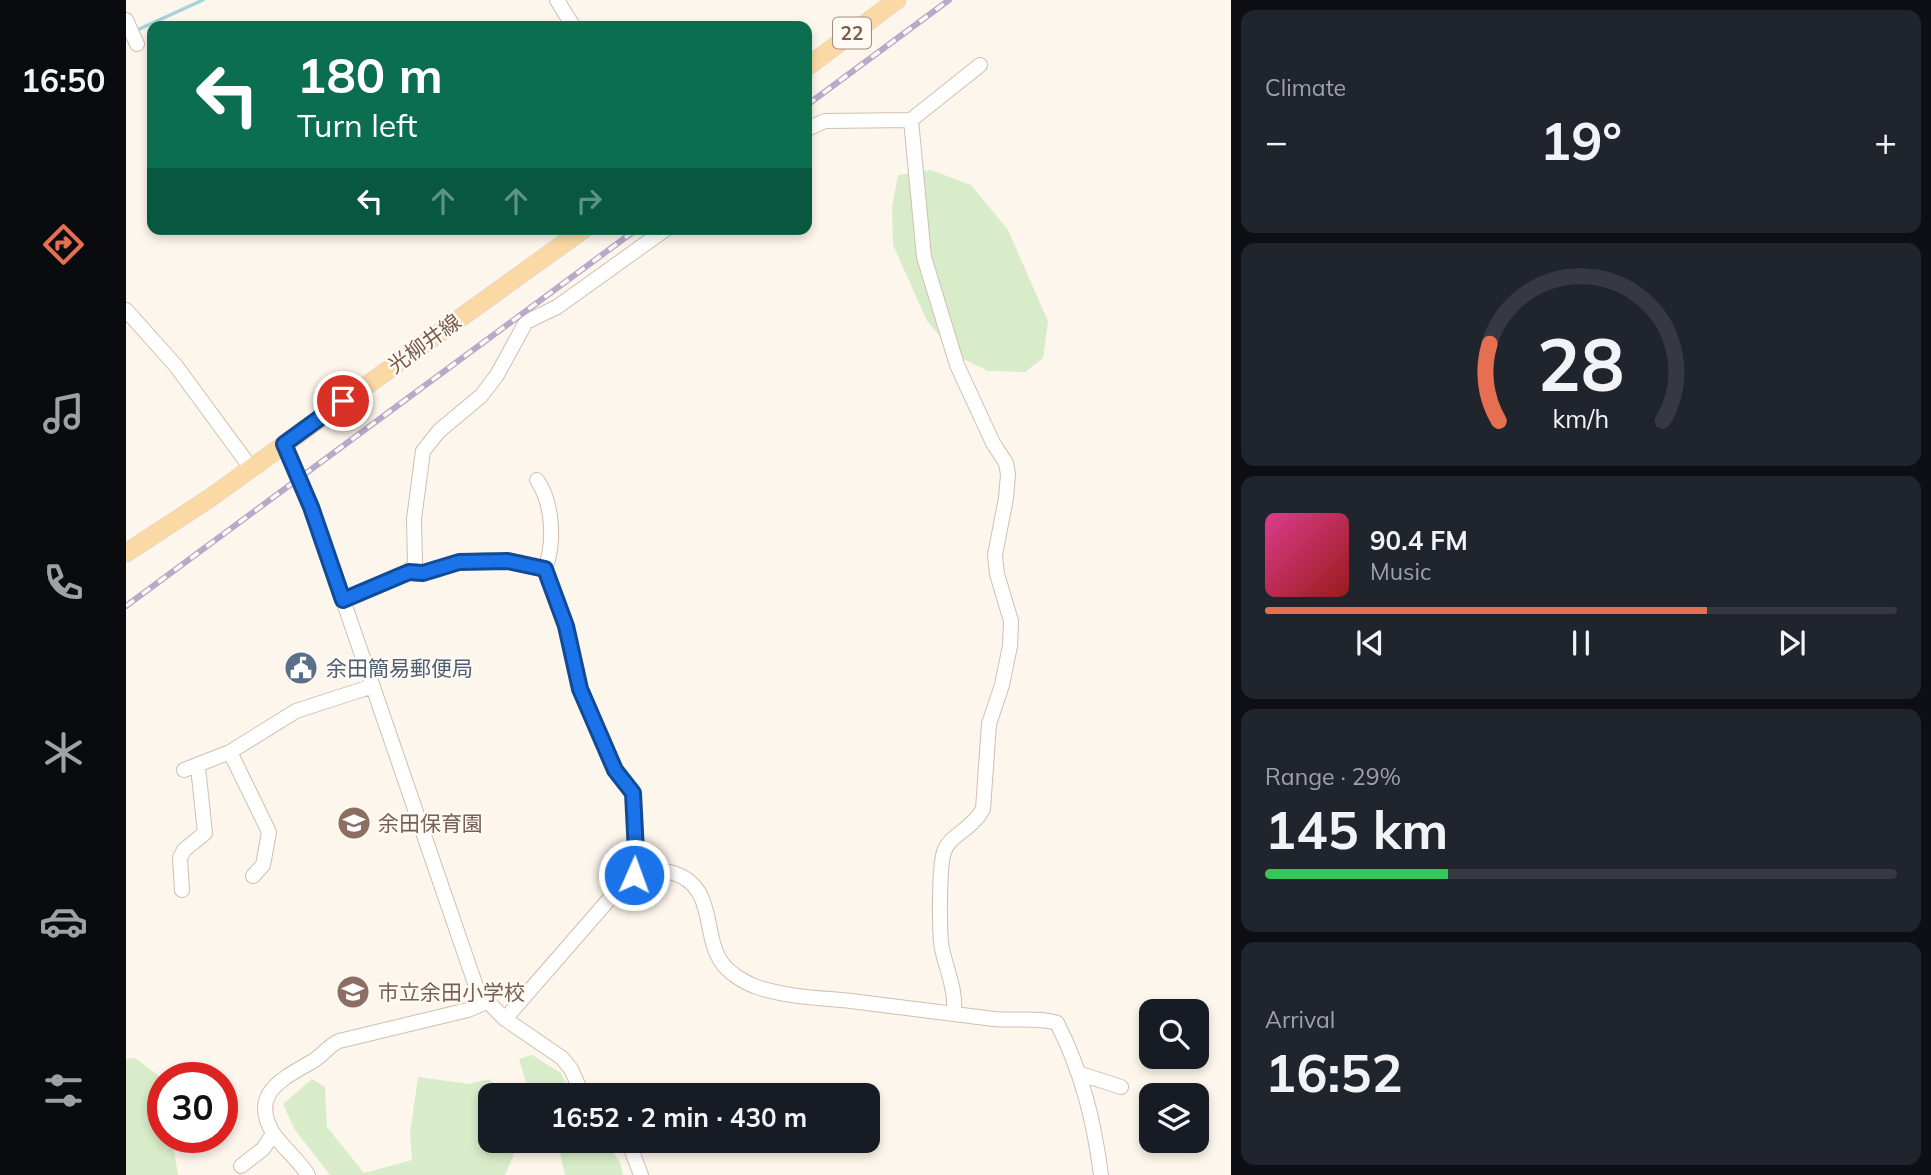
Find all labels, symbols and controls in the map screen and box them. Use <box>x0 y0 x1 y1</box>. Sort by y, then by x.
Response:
road number: 22 <box>833 18 871 48</box>
text: 180 m <box>297 44 443 105</box>
icon: left <box>182 49 273 140</box>
text: 16:50 <box>21 60 105 100</box>
text: Climate <box>1265 73 1346 102</box>
text: Turn left <box>297 105 417 145</box>
text: 19° <box>1540 108 1622 173</box>
text: − <box>1265 117 1288 165</box>
text: + <box>1874 117 1897 165</box>
icon: left <box>351 182 389 220</box>
icon: ahead <box>424 182 462 220</box>
icon: ahead <box>497 182 535 220</box>
icon: right <box>570 182 608 220</box>
icon: directions <box>39 220 88 269</box>
street label: 光柳井線 <box>382 308 466 378</box>
text: 28 <box>1537 318 1625 409</box>
pin <box>313 371 373 431</box>
icon: arrive <box>324 382 362 420</box>
icon: music <box>39 389 88 438</box>
text: km/h <box>1553 402 1609 433</box>
text: 90.4 FM <box>1370 524 1468 557</box>
text: Music <box>1370 557 1431 586</box>
icon: phone <box>39 558 88 607</box>
icon: previous <box>1351 624 1389 662</box>
icon: pause <box>1562 624 1600 662</box>
icon: next <box>1773 624 1811 662</box>
public building icon: 余田簡易郵便局 <box>282 649 320 687</box>
place label: 余田簡易郵便局 <box>326 655 473 681</box>
icon: climate <box>39 728 88 777</box>
text: Range · 29% <box>1265 762 1401 791</box>
text: 145 km <box>1265 797 1448 862</box>
school or university icon: 余田保育園 <box>335 804 373 842</box>
place label: 余田保育園 <box>378 810 483 836</box>
position arrow <box>597 838 671 912</box>
icon: car <box>39 897 88 946</box>
school or university icon: 市立余田小学校 <box>334 973 372 1011</box>
place label: 市立余田小学校 <box>378 979 525 1005</box>
map controls <box>1139 999 1209 1153</box>
button: search <box>1139 999 1209 1069</box>
text: Arrival <box>1265 1005 1335 1034</box>
text: 16:52 <box>1265 1040 1403 1105</box>
speed limit sign: 30 <box>147 1062 238 1153</box>
icon: filters <box>39 1066 88 1115</box>
button: layers <box>1139 1083 1209 1153</box>
text: 16:52 · 2 min · 430 m <box>551 1101 807 1134</box>

